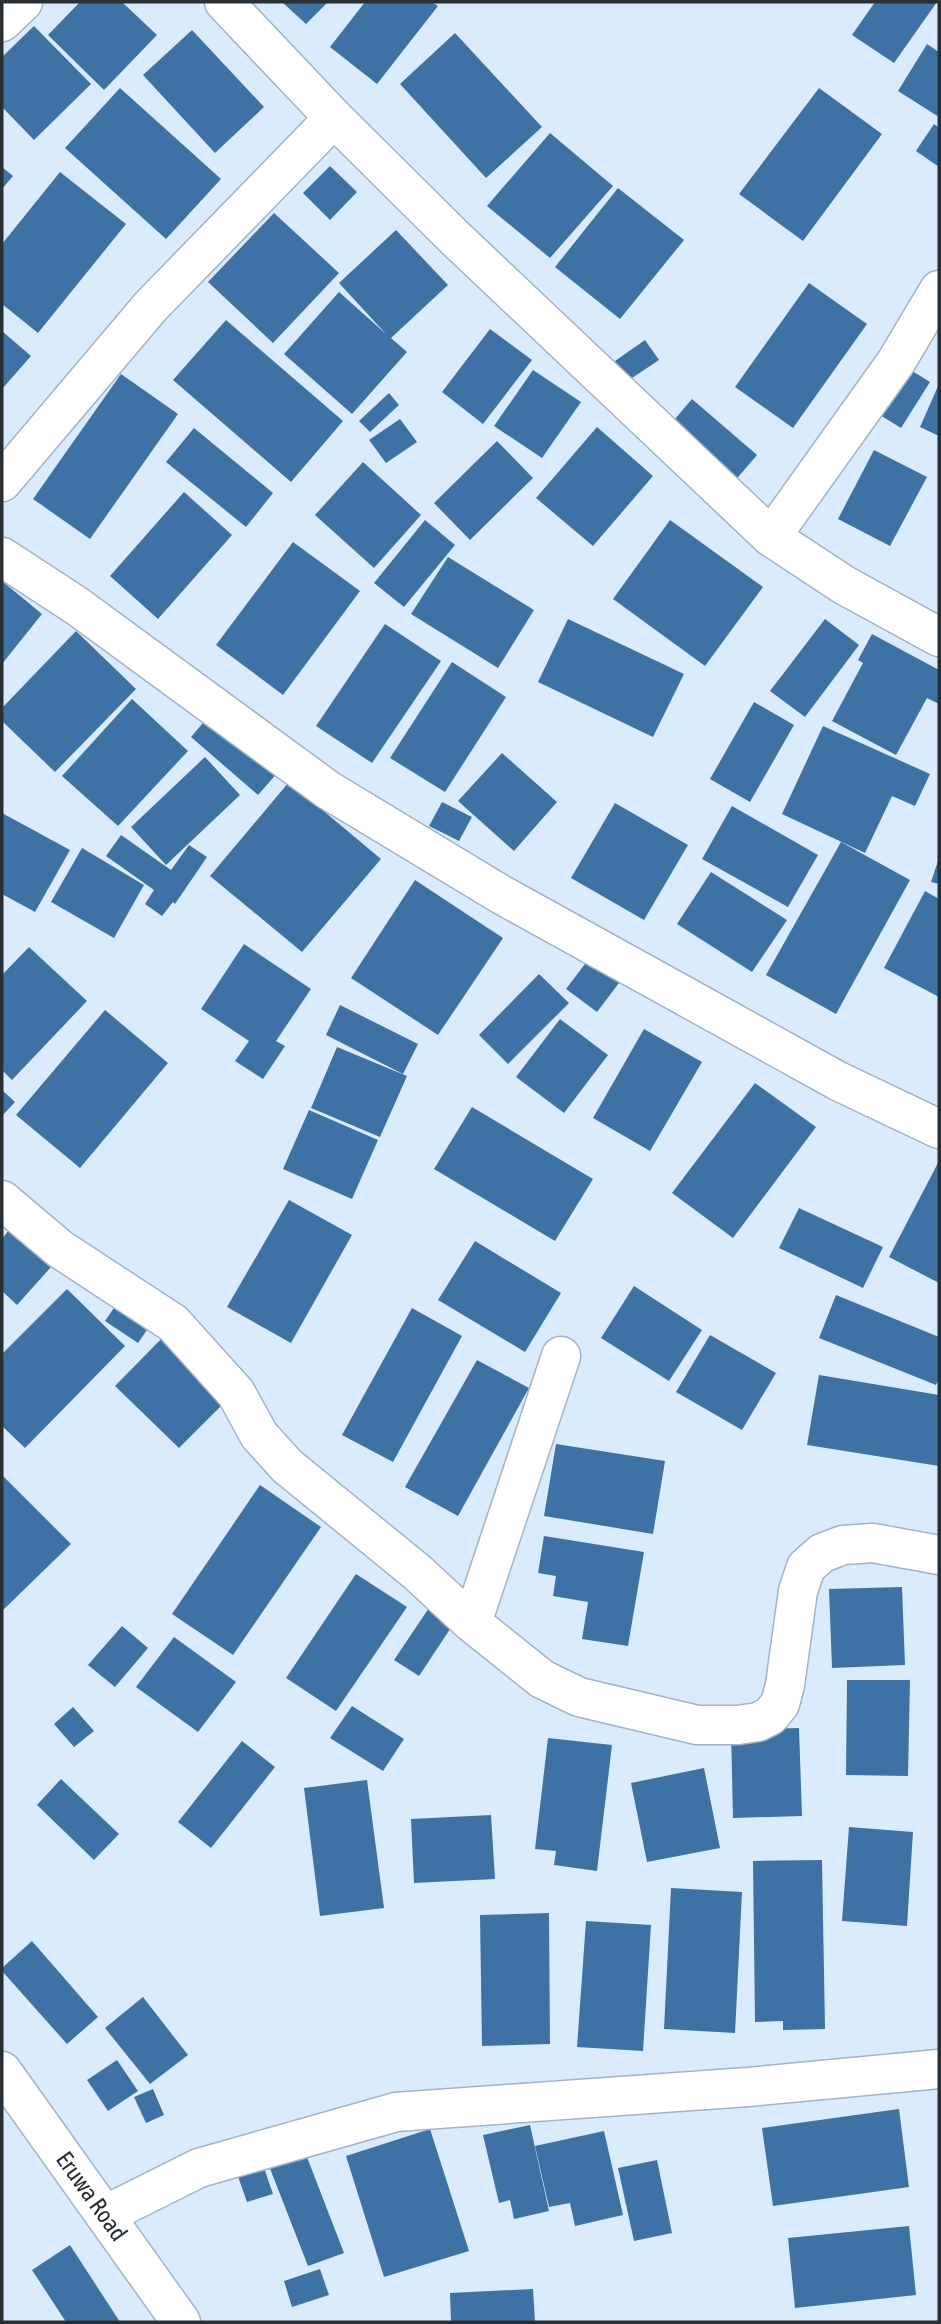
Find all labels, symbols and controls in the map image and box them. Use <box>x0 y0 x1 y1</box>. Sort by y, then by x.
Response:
street label: Eruwa Road <box>51 2146 133 2246</box>

